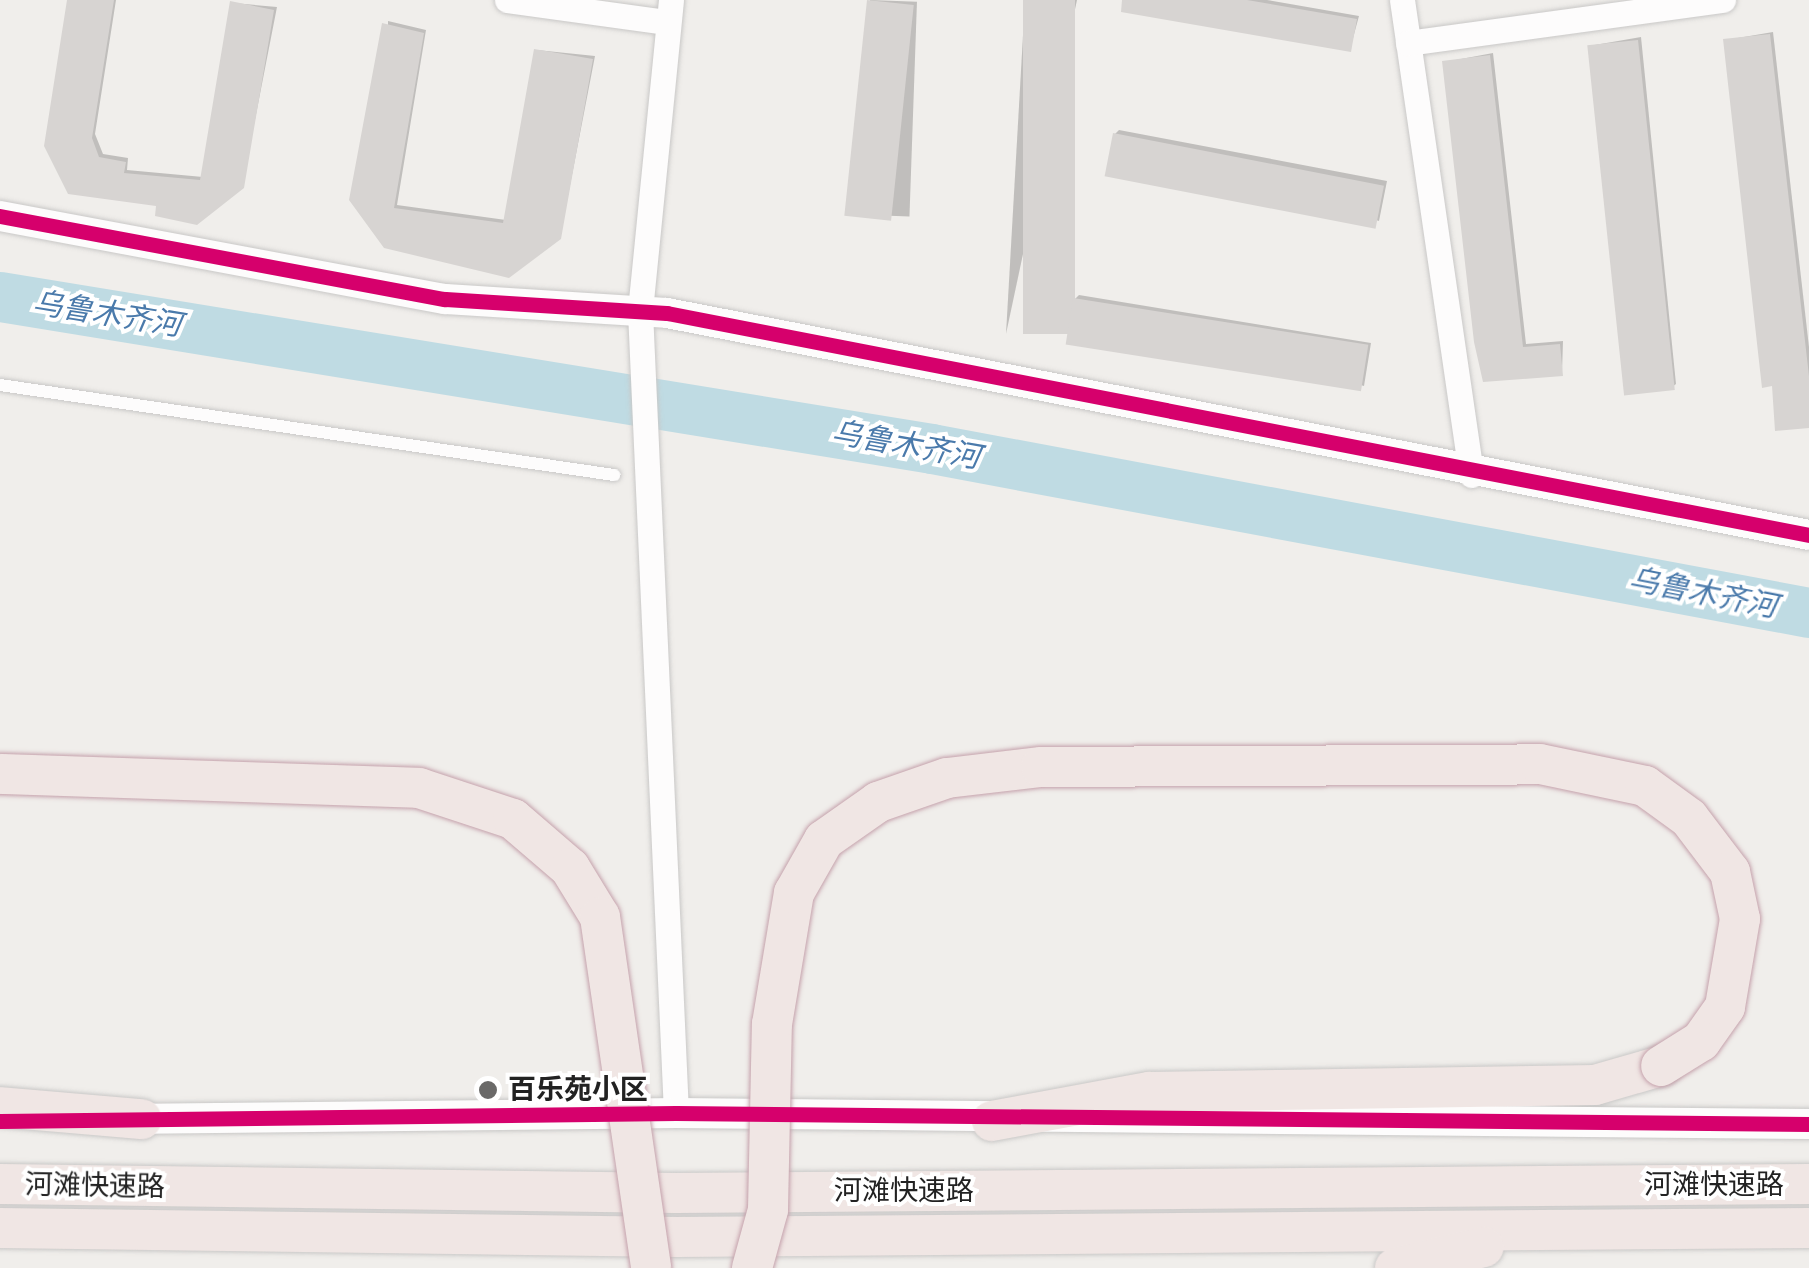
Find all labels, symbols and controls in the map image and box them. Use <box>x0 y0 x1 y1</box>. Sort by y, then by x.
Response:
water label: 乌鲁木齐河 <box>30 284 184 344</box>
water label: 乌鲁木齐河 <box>829 414 983 476</box>
water label: 乌鲁木齐河 <box>1626 561 1780 625</box>
place label: 百乐苑小区 <box>508 1073 648 1107</box>
marker: 百乐苑小区 <box>477 1079 499 1101</box>
street label: 河滩快速路 <box>25 1168 165 1204</box>
street label: 河滩快速路 <box>1644 1168 1784 1202</box>
street label: 河滩快速路 <box>834 1174 974 1208</box>

